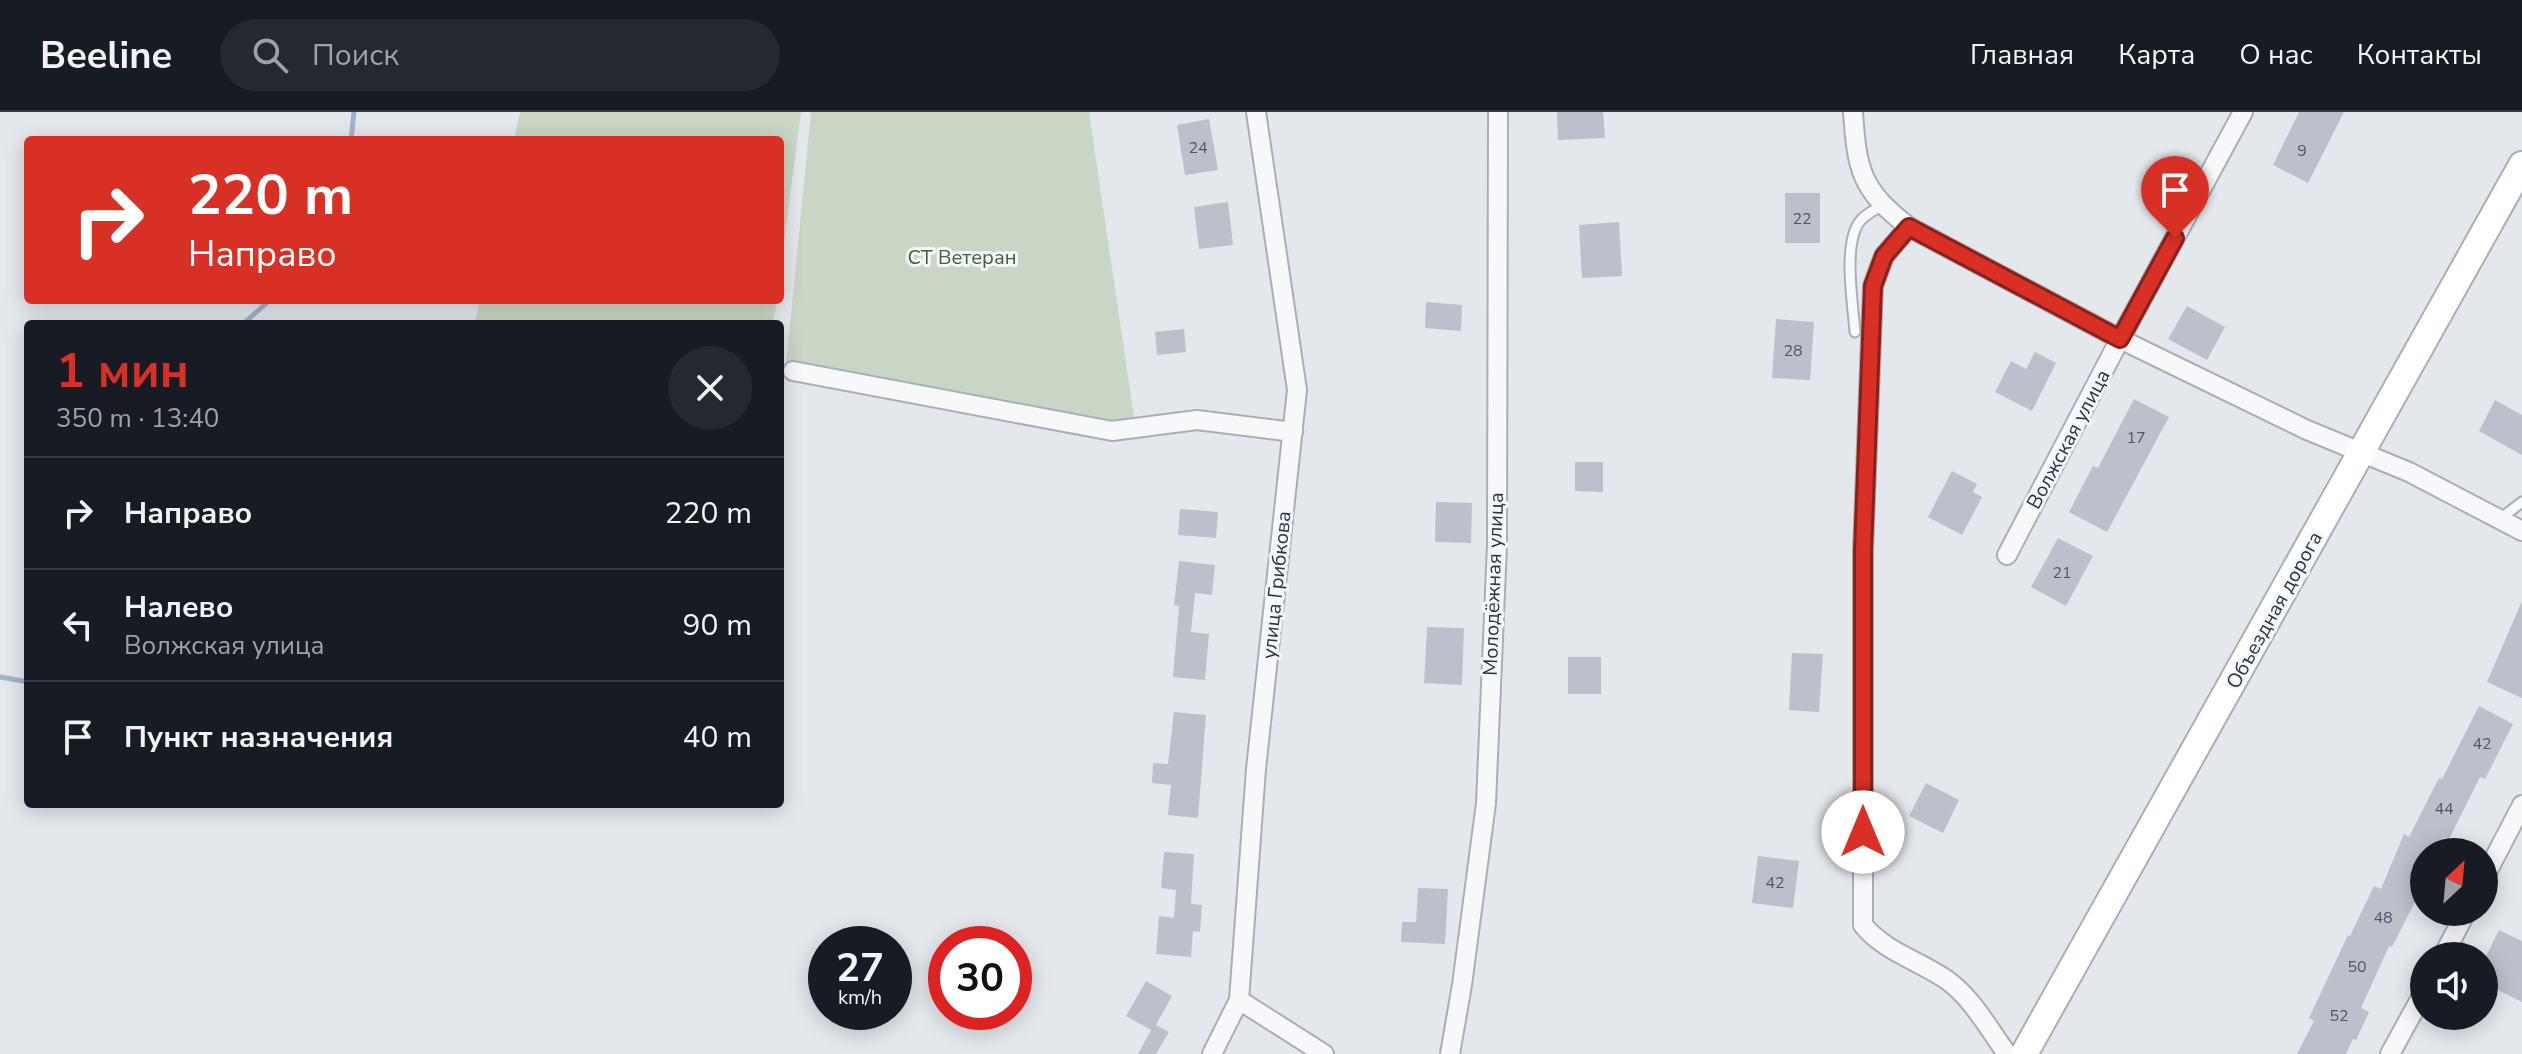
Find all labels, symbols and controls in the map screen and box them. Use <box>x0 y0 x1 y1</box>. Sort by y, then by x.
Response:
search box <box>220 19 780 91</box>
text: Beeline <box>40 30 172 81</box>
icon: search <box>248 33 292 77</box>
text: Поиск <box>312 35 399 76</box>
text: Главная <box>1970 36 2074 74</box>
text: Карта <box>2118 36 2195 74</box>
text: О нас <box>2239 36 2313 74</box>
text: Контакты <box>2357 36 2482 74</box>
house number: 24 <box>1188 137 1208 159</box>
house number: 9 <box>2297 140 2307 162</box>
pin <box>2141 156 2209 238</box>
text: 220 m <box>188 157 353 234</box>
icon: right <box>56 168 160 272</box>
icon: arrive <box>2153 168 2197 212</box>
house number: 22 <box>1792 208 1812 230</box>
text: Направо <box>188 230 337 279</box>
park label: СТ Ветеран <box>908 244 1016 271</box>
text: 1 мин <box>56 338 189 404</box>
house number: 28 <box>1783 340 1803 362</box>
button: close <box>668 346 752 430</box>
street label: Волжская улица <box>2020 365 2117 514</box>
text: 350 m · 13:40 <box>56 401 219 436</box>
house number: 17 <box>2126 427 2146 449</box>
icon: right <box>56 491 100 535</box>
street label: Молодёжная улица <box>1477 492 1510 676</box>
text: Направо <box>124 493 252 534</box>
text: 220 m <box>665 493 752 534</box>
street label: улица Грибкова <box>1255 510 1298 660</box>
street label: Объездная дорога <box>2220 527 2329 694</box>
house number: 21 <box>2052 562 2072 584</box>
text: Налево <box>124 587 233 628</box>
icon: left <box>56 603 100 647</box>
text: 90 m <box>683 605 752 646</box>
text: Волжская улица <box>124 628 325 663</box>
icon: arrive <box>56 715 100 759</box>
text: Пункт назначения <box>124 717 393 758</box>
text: 40 m <box>683 717 752 758</box>
house number: 42 <box>2472 733 2492 755</box>
position arrow <box>1821 790 1905 874</box>
house number: 44 <box>2434 798 2454 820</box>
north arrow <box>2410 838 2498 926</box>
map controls <box>2410 838 2498 1030</box>
house number: 42 <box>1765 872 1785 894</box>
house number: 48 <box>2373 907 2393 929</box>
speed limit sign: 30 <box>928 926 1032 1030</box>
text: 27 <box>836 941 884 995</box>
button: sound <box>2410 942 2498 1030</box>
house number: 50 <box>2347 956 2367 978</box>
text: km/h <box>838 984 882 1011</box>
house number: 52 <box>2329 1005 2349 1027</box>

